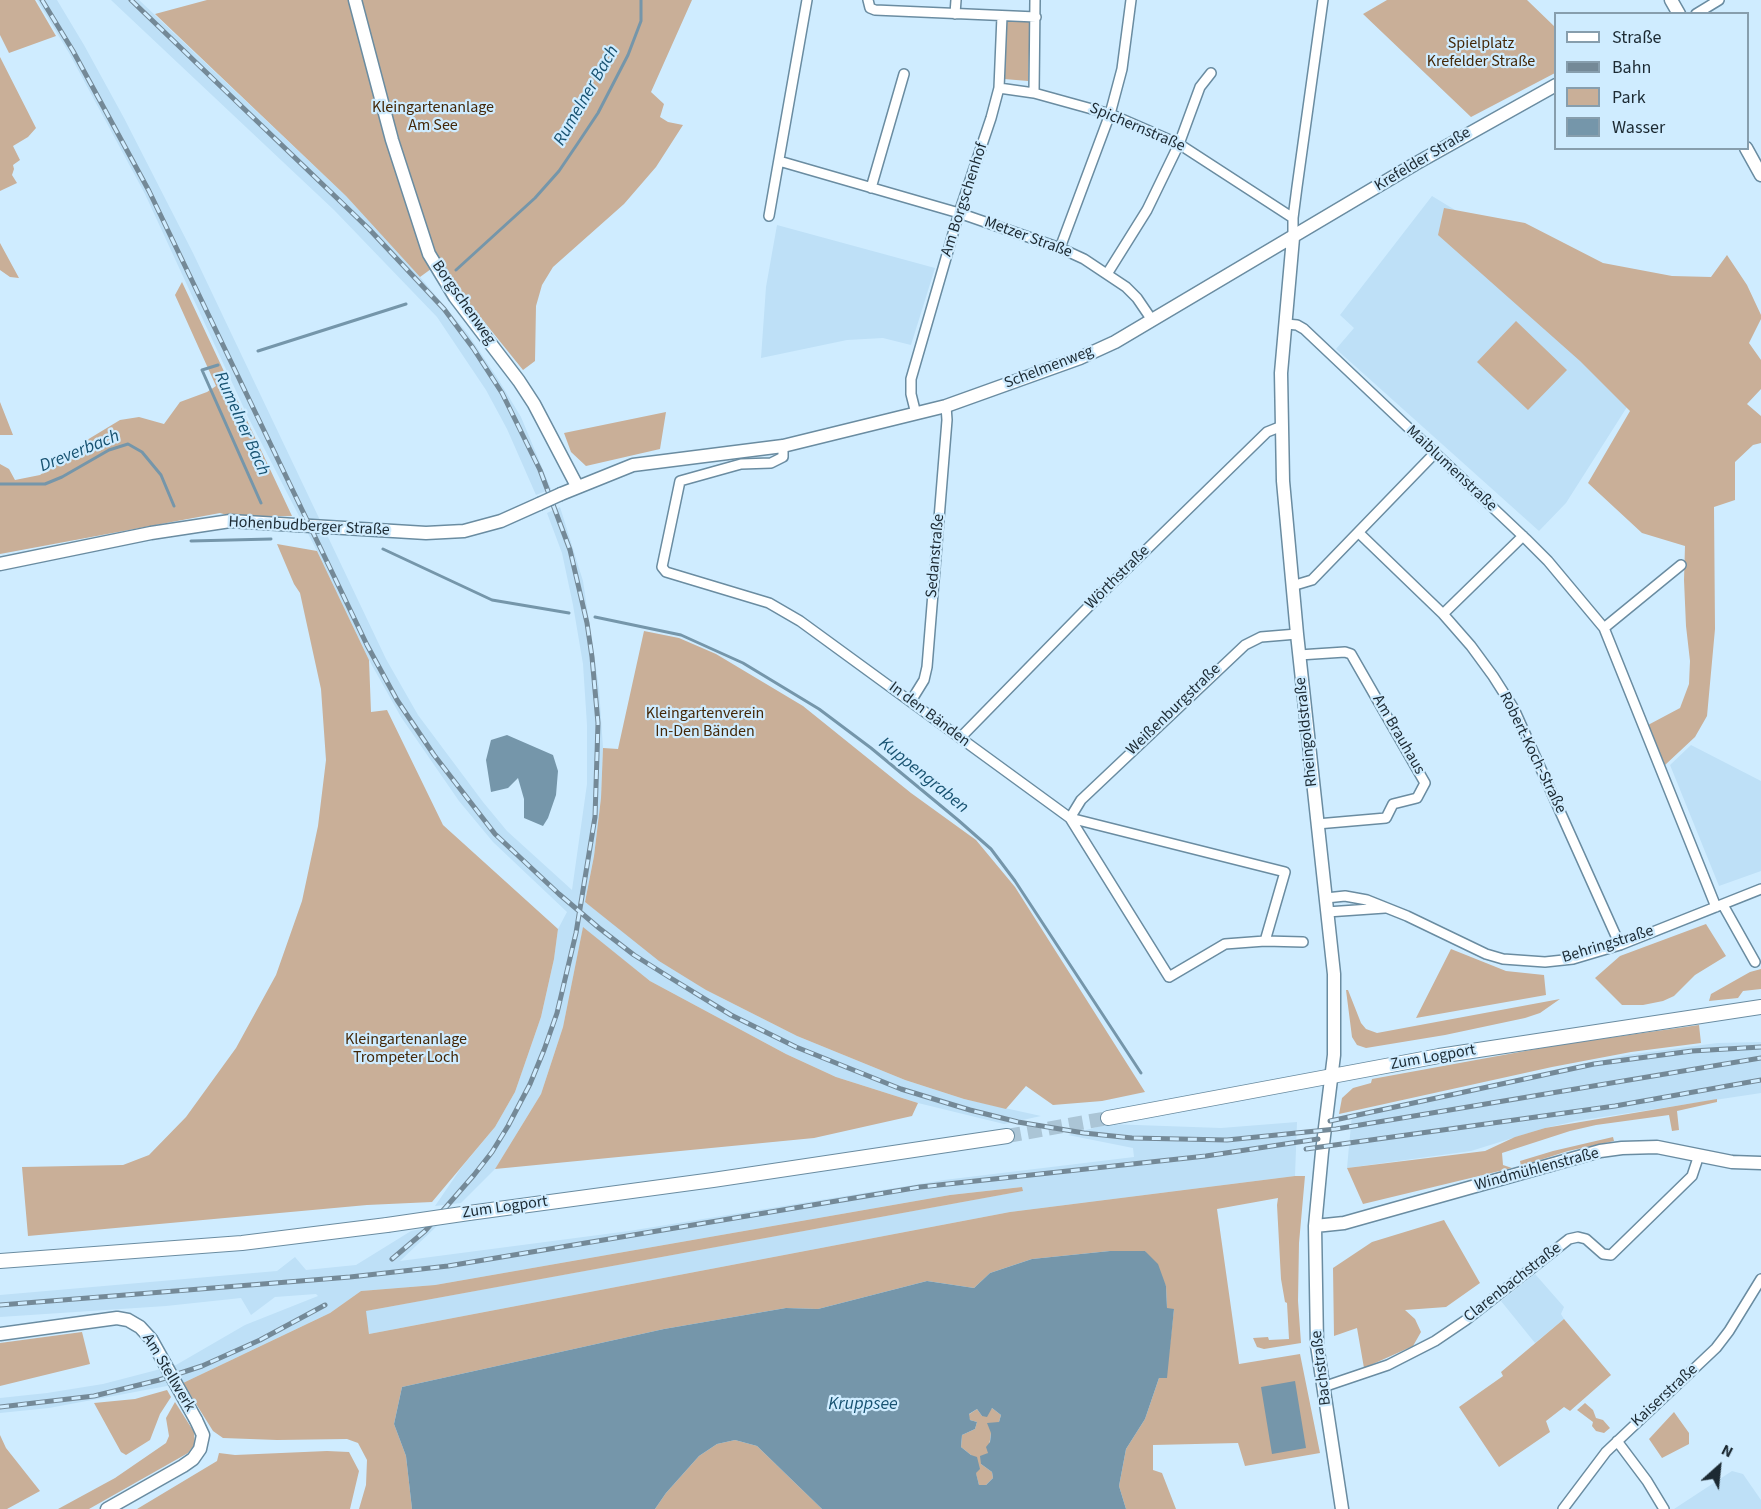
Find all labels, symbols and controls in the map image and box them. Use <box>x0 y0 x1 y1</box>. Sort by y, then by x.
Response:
legend <box>1554 12 1749 150</box>
text: Straße <box>1612 25 1661 50</box>
park label: Spielplatz Krefelder Straße <box>1427 34 1535 72</box>
water label: Rumelner Bach <box>550 42 624 150</box>
text: Bahn <box>1612 55 1651 80</box>
text: Park <box>1612 85 1646 110</box>
park label: Kleingartenanlage Am See <box>372 98 494 136</box>
street label: Spichernstraße <box>1086 99 1188 157</box>
text: Wasser <box>1612 115 1665 140</box>
street label: Krefelder Straße <box>1372 124 1474 196</box>
street label: Am Borgschenhof <box>938 141 992 259</box>
street label: Metzer Straße <box>981 213 1075 263</box>
street label: Borgschenweg <box>427 257 499 349</box>
street label: Schelmenweg <box>1002 342 1096 394</box>
water label: Rumelner Bach <box>208 369 274 479</box>
street label: Maiblumenstraße <box>1402 422 1500 516</box>
water label: Dreverbach <box>37 426 123 478</box>
street label: Hohenbudberger Straße <box>228 513 390 541</box>
street label: Sedanstraße <box>923 513 949 599</box>
street label: Wörthstraße <box>1082 542 1154 614</box>
street label: Weißenburgstraße <box>1123 660 1225 760</box>
street label: Rheingoldstraße <box>1292 676 1322 788</box>
street label: In den Bänden <box>885 678 973 752</box>
street label: Robert-Koch-Straße <box>1494 689 1570 817</box>
street label: Am Brauhaus <box>1368 692 1428 778</box>
park label: Kleingartenverein In-Den Bänden <box>646 704 764 742</box>
water label: Kuppengraben <box>874 733 972 819</box>
street label: Behringstraße <box>1560 922 1656 968</box>
park label: Kleingartenanlage Trompeter Loch <box>345 1030 467 1068</box>
street label: Zum Logport <box>1389 1041 1477 1075</box>
street label: Windmühlenstraße <box>1473 1144 1601 1196</box>
street label: Zum Logport <box>461 1192 549 1224</box>
street label: Clarenbachstraße <box>1461 1239 1565 1327</box>
street label: Bachstraße <box>1308 1329 1336 1407</box>
street label: Am Stellwerk <box>137 1331 199 1415</box>
street label: Kaiserstraße <box>1628 1360 1702 1432</box>
water label: Kruppsee <box>828 1394 898 1416</box>
north arrow <box>1689 1437 1749 1497</box>
text: N <box>1717 1439 1737 1463</box>

